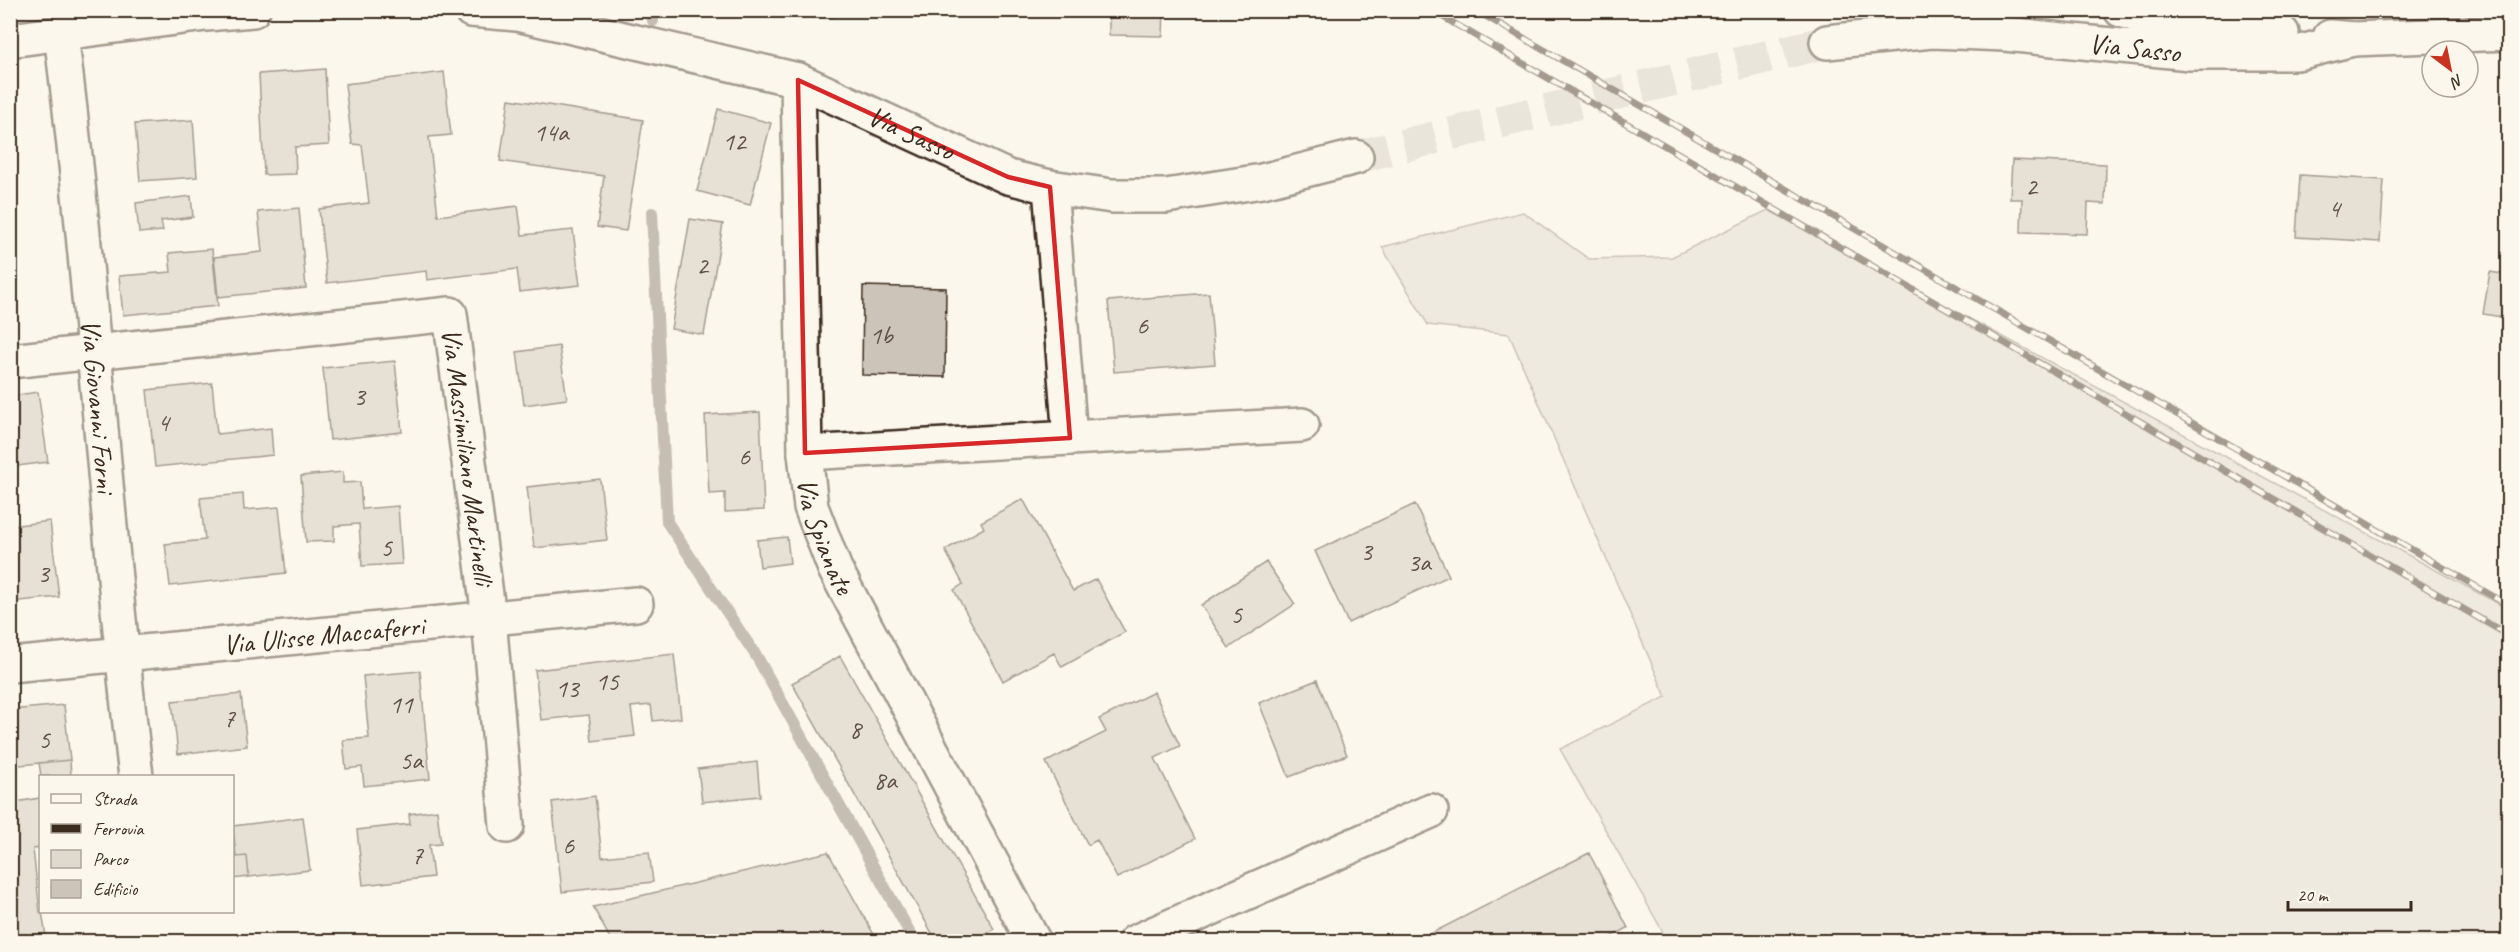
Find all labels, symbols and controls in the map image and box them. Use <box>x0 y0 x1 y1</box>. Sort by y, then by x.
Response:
street label: Via Sasso <box>2088 25 2184 70</box>
north arrow <box>2420 39 2480 99</box>
text: N <box>2445 70 2467 94</box>
street label: Via Sasso <box>863 98 962 168</box>
house number: 14a <box>534 116 570 149</box>
house number: 12 <box>722 125 748 158</box>
house number: 2 <box>2025 170 2039 203</box>
house number: 4 <box>2328 192 2342 225</box>
house number: 2 <box>696 249 710 282</box>
house number: 6 <box>1136 309 1149 342</box>
street label: Via Giovanni Forni <box>74 318 125 498</box>
house number: 1b <box>869 319 894 352</box>
street label: Via Massimiliano Martinelli <box>434 326 503 590</box>
house number: 3 <box>353 380 367 413</box>
house number: 4 <box>157 406 171 439</box>
house number: 6 <box>738 440 751 473</box>
street label: Via Spianate <box>790 476 863 601</box>
house number: 5 <box>380 531 393 564</box>
house number: 3 <box>1360 535 1374 568</box>
house number: 3a <box>1407 546 1432 579</box>
house number: 3 <box>37 557 51 590</box>
house number: 5 <box>1230 598 1243 631</box>
street label: Via Ulisse Maccaferri <box>221 607 429 662</box>
house number: 15 <box>595 665 620 698</box>
house number: 13 <box>555 672 581 705</box>
house number: 11 <box>389 688 414 721</box>
house number: 7 <box>223 702 236 735</box>
house number: 8 <box>849 713 863 746</box>
house number: 5 <box>38 723 51 756</box>
house number: 5a <box>399 744 424 777</box>
house number: 8a <box>873 764 898 797</box>
legend <box>39 775 234 913</box>
text: Strada <box>93 788 138 810</box>
text: Ferrovia <box>93 818 144 840</box>
house number: 6 <box>562 829 575 862</box>
house number: 7 <box>411 839 424 872</box>
text: Parco <box>93 848 129 870</box>
scale bar <box>2288 874 2411 912</box>
text: Edificio <box>93 878 139 900</box>
text: 20 m <box>2297 884 2330 906</box>

